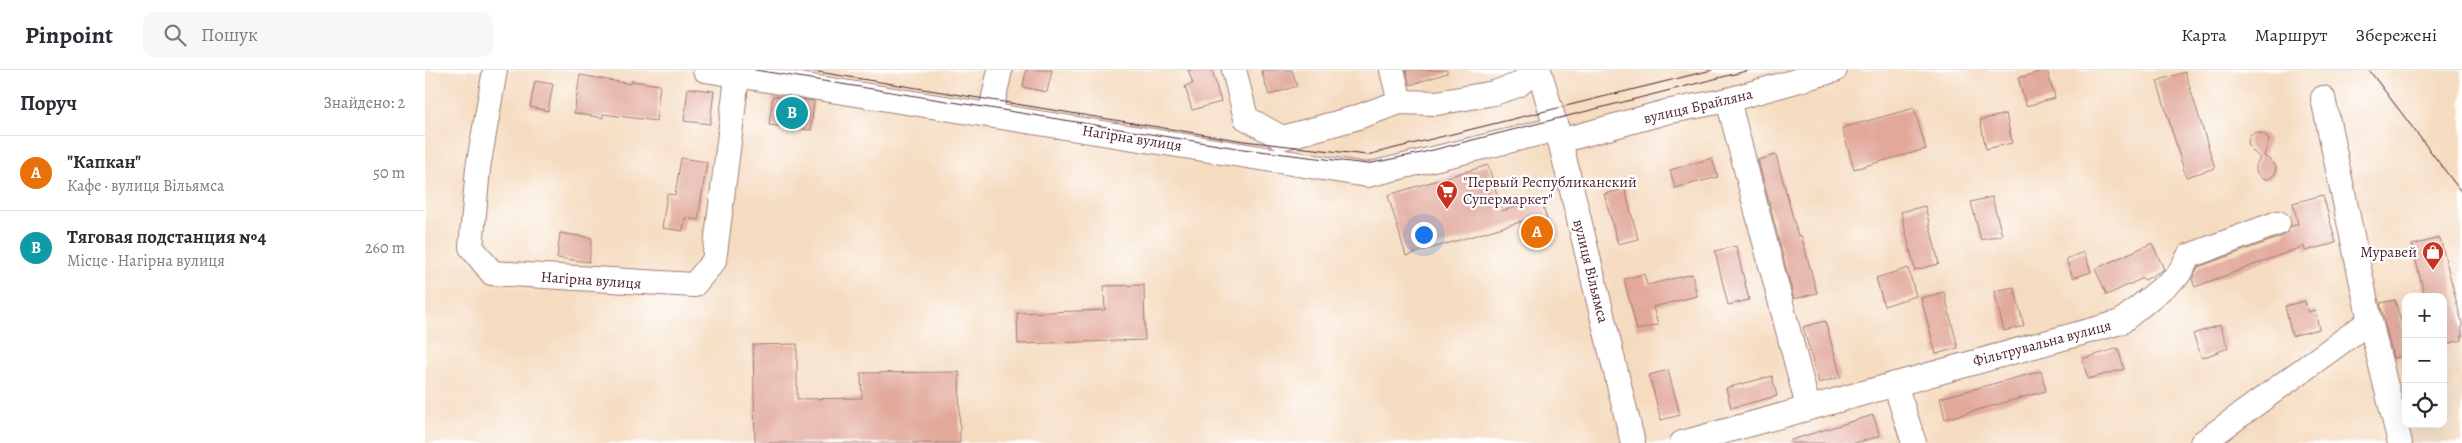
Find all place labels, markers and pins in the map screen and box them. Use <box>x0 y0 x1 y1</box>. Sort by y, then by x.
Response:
pin: B <box>776 94 808 132</box>
place label: "Первый Республиканский Супермаркет" <box>1463 172 1637 209</box>
supermarket icon: "Первый Республиканский Супермаркет" <box>1435 179 1459 210</box>
pin: A <box>1521 213 1553 251</box>
shop icon: Муравей <box>2421 240 2445 271</box>
place label: Муравей <box>2360 242 2417 262</box>

